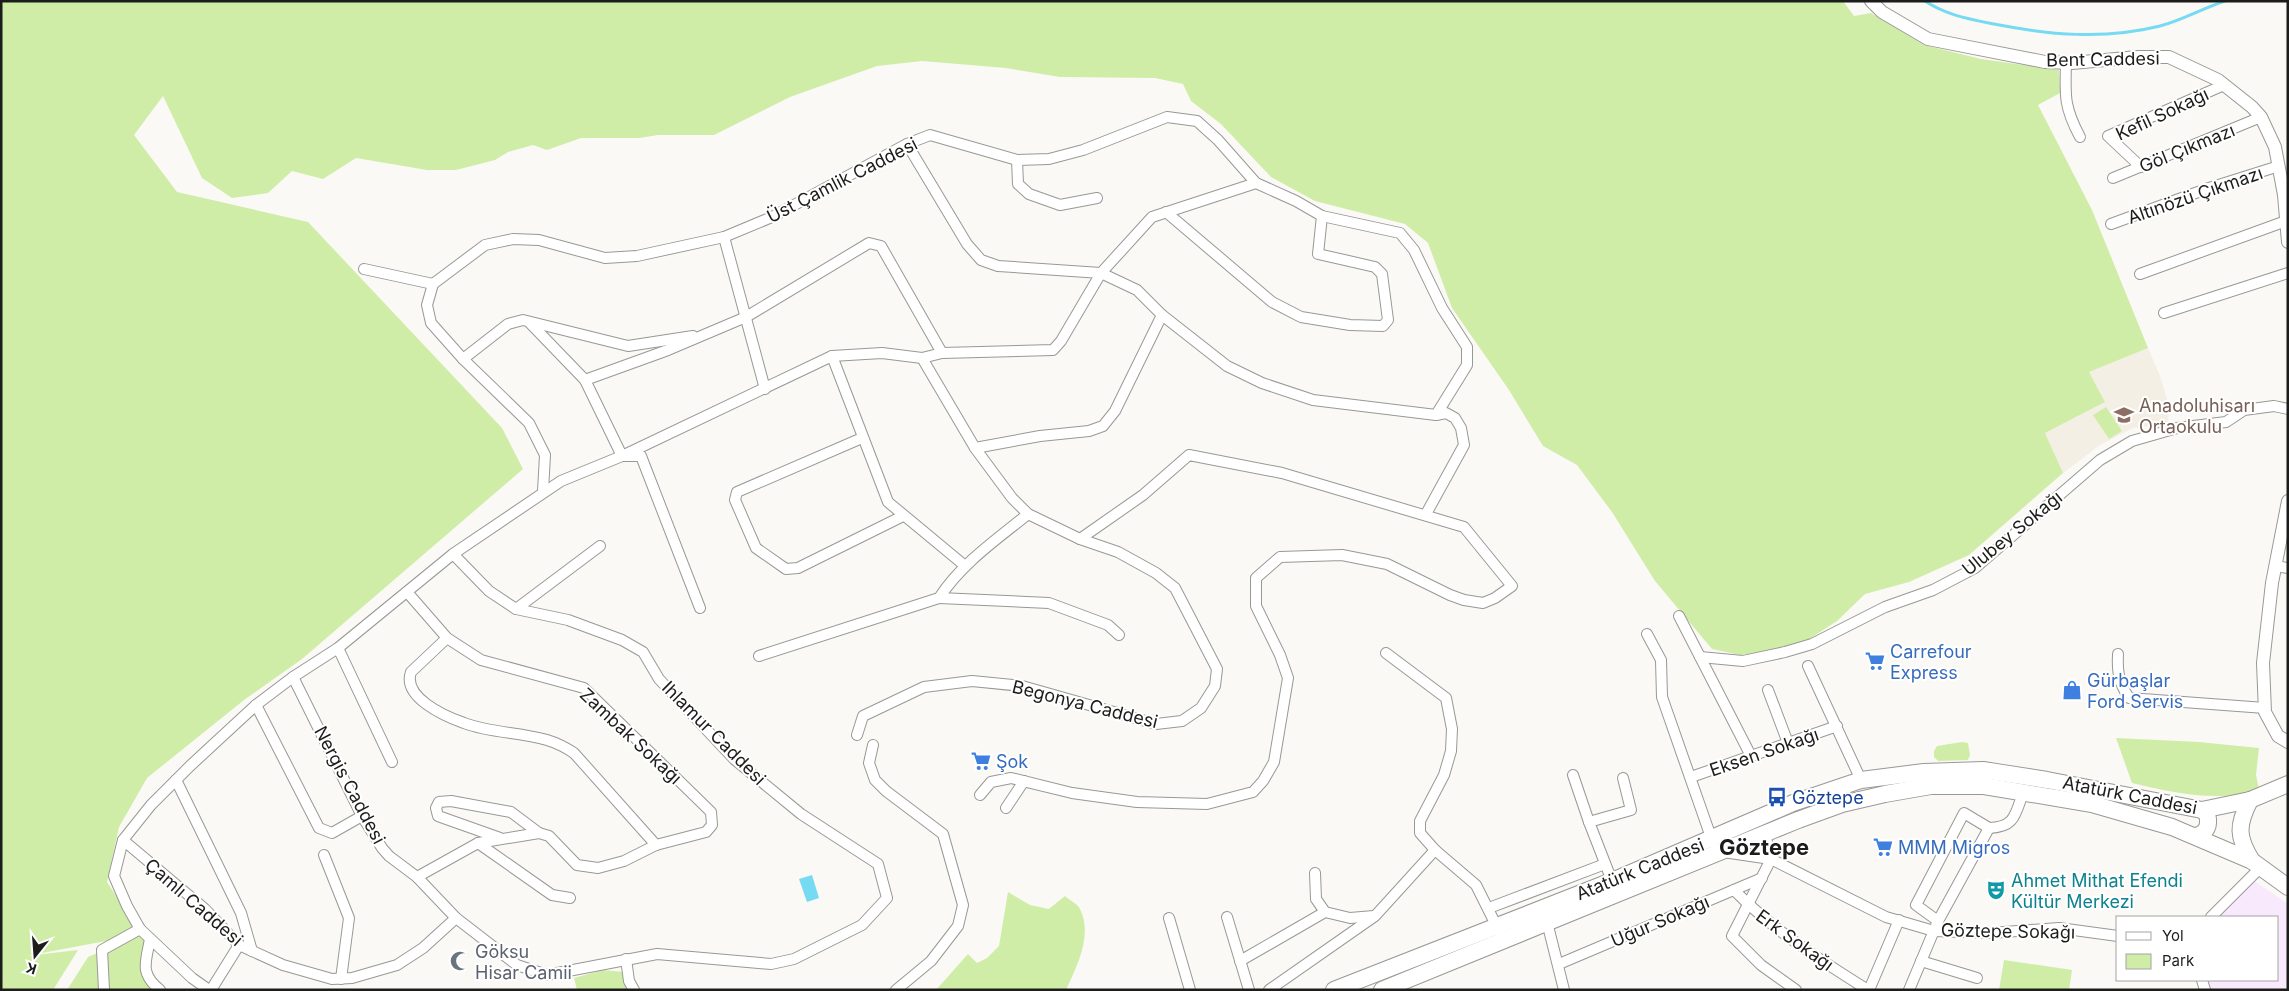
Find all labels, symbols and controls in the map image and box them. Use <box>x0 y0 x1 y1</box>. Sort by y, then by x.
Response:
street label: Bent Caddesi <box>2046 48 2160 70</box>
street label: Kefil Sokağı <box>2112 83 2212 145</box>
street label: Göl Çıkmazı <box>2136 119 2238 177</box>
street label: Üst Çamlik Caddesi <box>763 132 921 227</box>
street label: Altınözü Çıkmazı <box>2125 162 2265 228</box>
place label: Anadoluhisarı Ortaokulu <box>2139 395 2255 437</box>
school or university icon: Anadoluhisarı Ortaokulu <box>2113 404 2135 426</box>
street label: Ulubey Sokağı <box>1958 486 2066 580</box>
place label: Carrefour Express <box>1890 641 1972 683</box>
supermarket icon: Carrefour Express <box>1864 650 1886 672</box>
place label: Gürbaşlar Ford Servis <box>2087 670 2183 712</box>
street label: Begonya Caddesi <box>1010 676 1160 732</box>
street label: Ihlamur Caddesi <box>658 677 770 789</box>
shop icon: Gürbaşlar Ford Servis <box>2061 679 2083 701</box>
street label: Zambak Sokağı <box>576 684 686 788</box>
street label: Nergis Caddesi <box>310 723 390 847</box>
street label: Eksen Sokağı <box>1707 723 1821 781</box>
supermarket icon: Şok <box>970 750 992 772</box>
place label: Şok <box>996 751 1028 772</box>
street label: Atatürk Caddesi <box>2061 772 2199 818</box>
bus stop icon: Göztepe <box>1766 786 1788 808</box>
place label: Göztepe <box>1792 787 1864 808</box>
street label: Atatürk Caddesi <box>1573 834 1707 904</box>
district label: Göztepe <box>1719 834 1809 860</box>
supermarket icon: MMM Migros <box>1872 836 1894 858</box>
place label: MMM Migros <box>1898 837 2010 858</box>
street label: Çamlı Caddesi <box>141 854 247 950</box>
place label: Ahmet Mithat Efendi Kültür Merkezi <box>2011 870 2183 912</box>
theatre icon: Ahmet Mithat Efendi Kültür Merkezi <box>1985 879 2007 901</box>
street label: Uğur Sokağı <box>1608 891 1712 951</box>
street label: Erk Sokağı <box>1752 905 1838 975</box>
legend <box>2116 916 2279 981</box>
street label: Göztepe Sokağı <box>1941 919 2075 943</box>
text: Yol <box>2162 926 2184 945</box>
north arrow <box>10 931 60 981</box>
place label: Göksu Hisar Camii <box>475 941 572 983</box>
mosque icon: Göksu Hisar Camii <box>449 950 471 972</box>
text: Park <box>2162 951 2195 970</box>
text: K <box>24 959 38 979</box>

